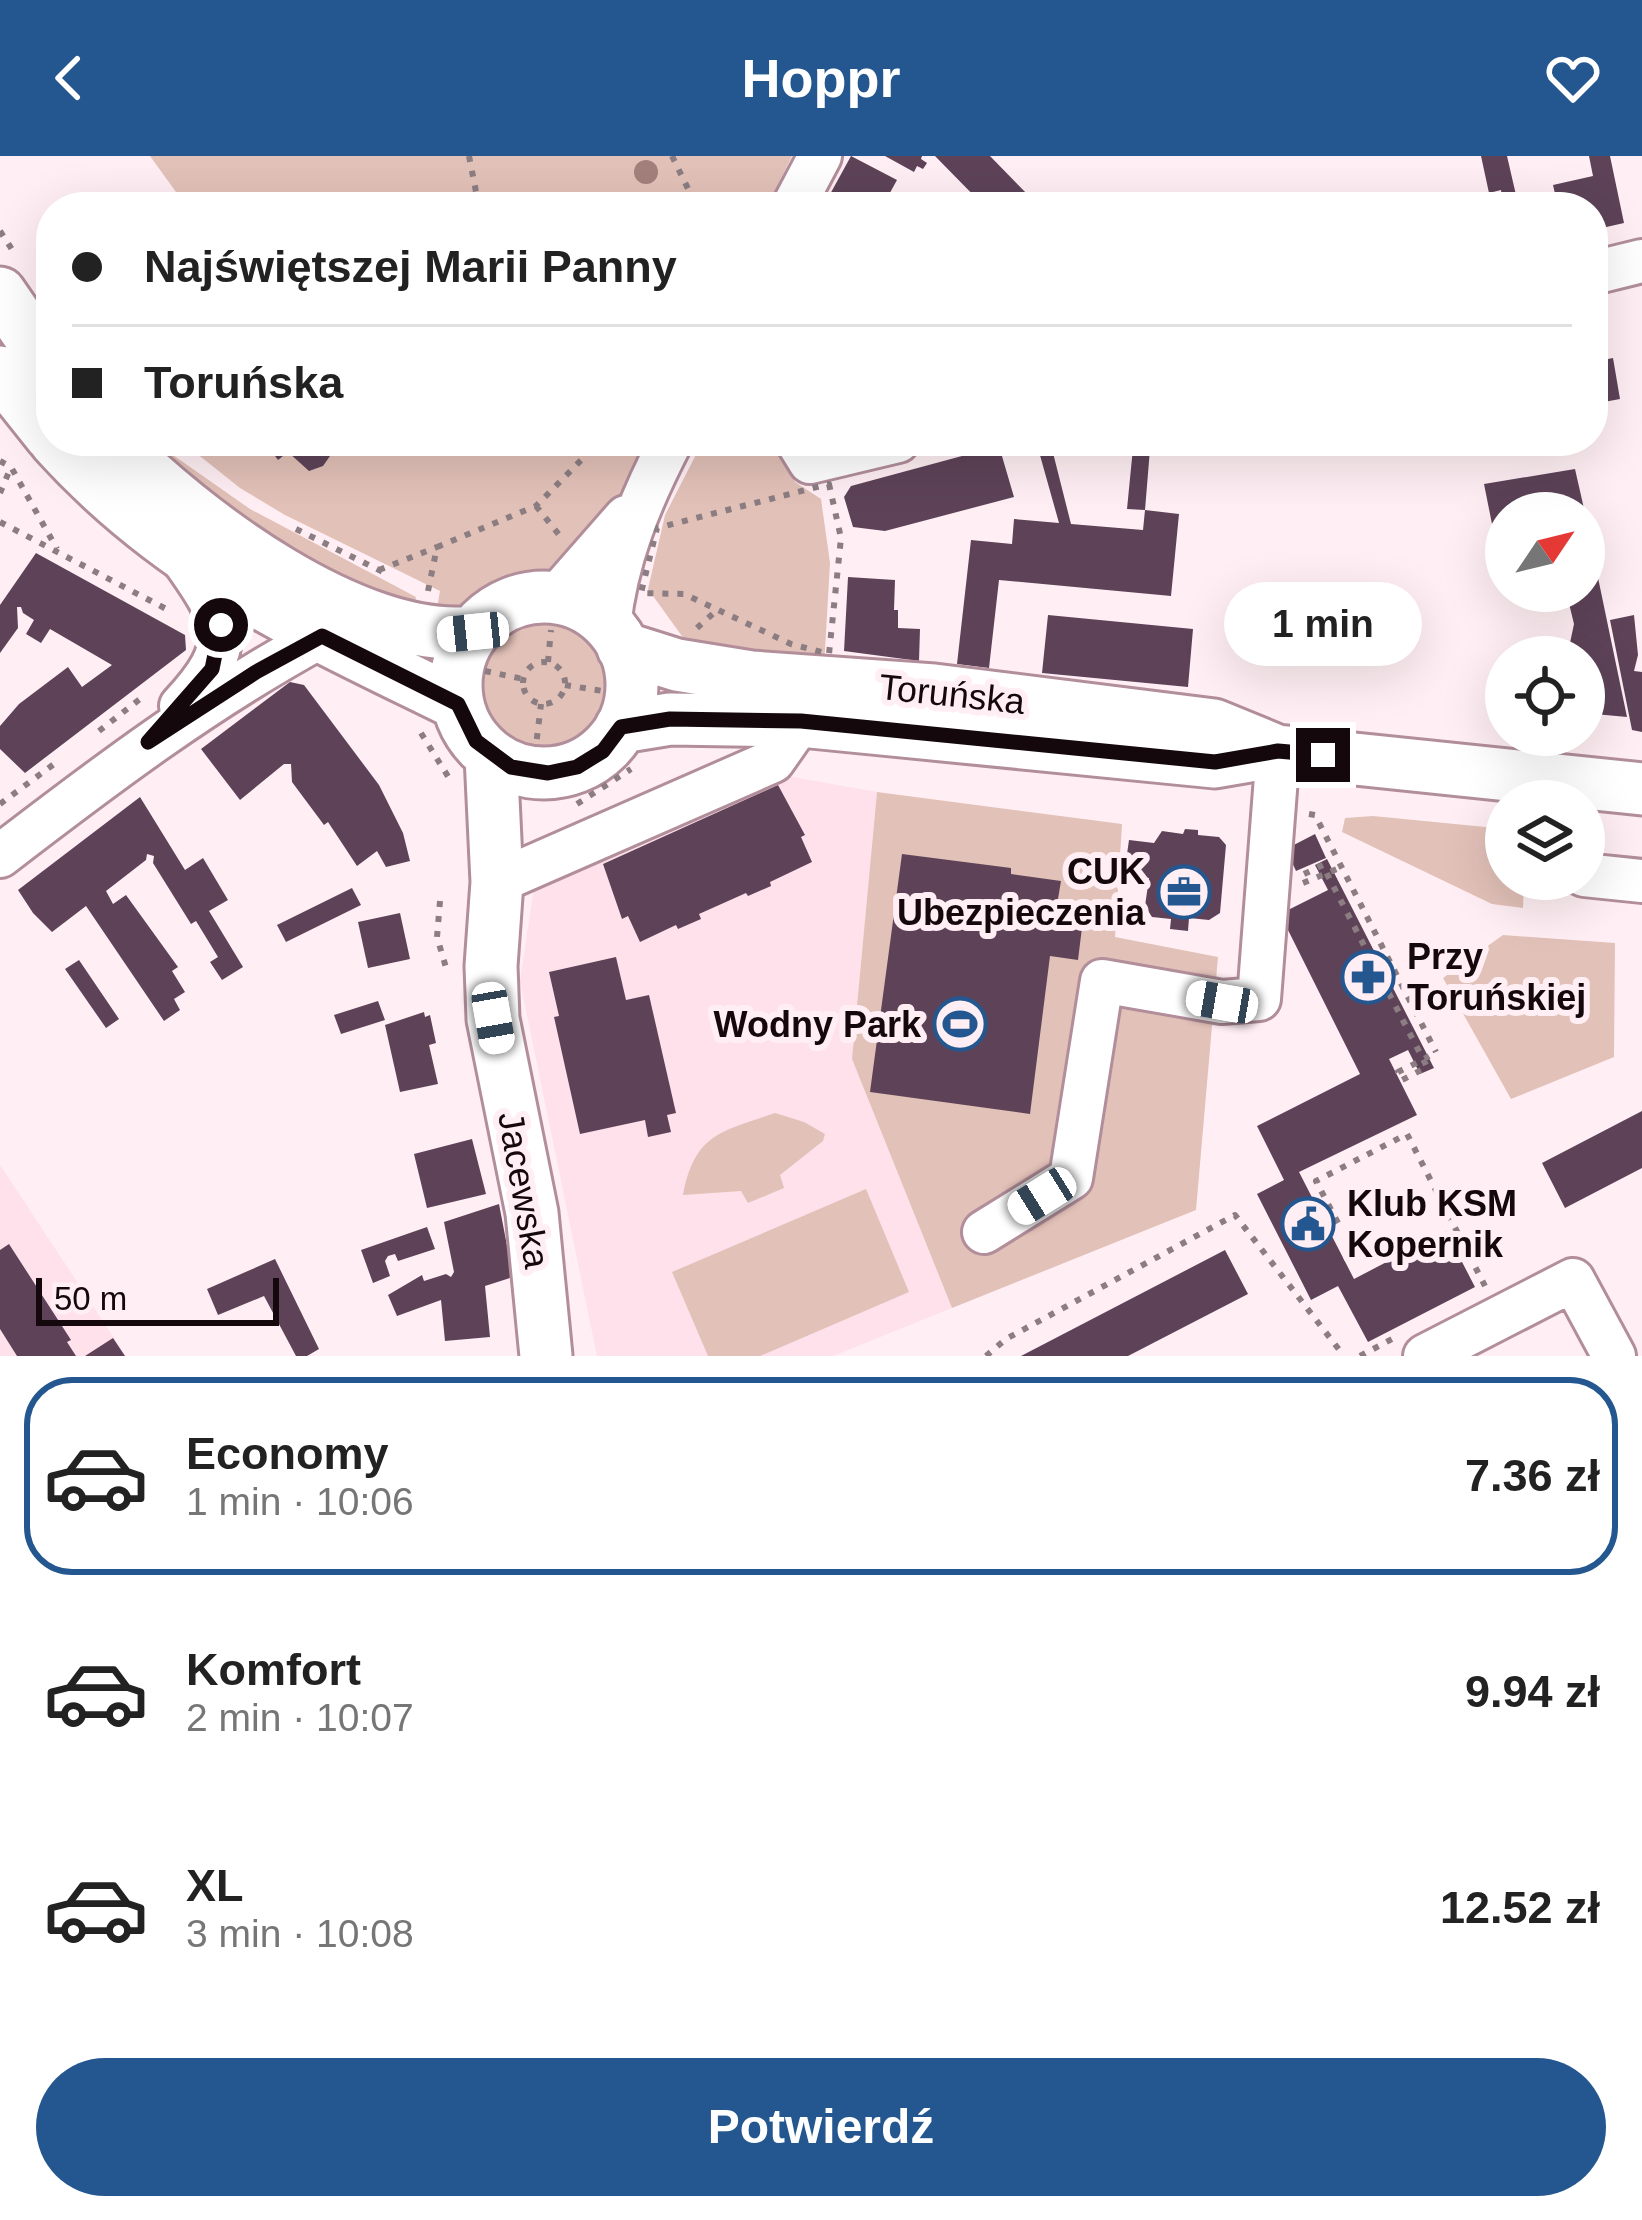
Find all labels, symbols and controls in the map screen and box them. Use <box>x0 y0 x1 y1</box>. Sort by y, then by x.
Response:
icon: back <box>36 45 102 111</box>
icon: heart <box>1540 45 1606 111</box>
text: Hoppr <box>742 48 900 108</box>
text: Najświętszej Marii Panny <box>144 241 677 292</box>
text: Toruńska <box>144 357 343 408</box>
north arrow <box>1485 492 1605 612</box>
map controls <box>1485 492 1605 900</box>
callout: 1 min <box>1224 581 1422 665</box>
route start <box>194 598 248 652</box>
text: 1 min <box>1272 602 1374 645</box>
car <box>435 610 511 654</box>
button: locate <box>1485 636 1605 756</box>
street label: Toruńska <box>877 666 1028 722</box>
route end <box>1296 728 1350 782</box>
button: layers <box>1485 780 1605 900</box>
place label: CUK Ubezpieczenia <box>897 851 1146 933</box>
office icon: CUK Ubezpieczenia <box>1156 864 1212 920</box>
place label: Przy Toruńskiej <box>1407 936 1586 1018</box>
pharmacy icon: Przy Toruńskiej <box>1340 949 1396 1005</box>
car <box>1183 978 1261 1026</box>
car <box>469 979 517 1057</box>
sports icon: Wodny Park <box>932 996 988 1052</box>
place label: Wodny Park <box>714 1004 922 1045</box>
street label: Jacewska <box>490 1109 558 1272</box>
car <box>1002 1162 1082 1230</box>
place label: Klub KSM Kopernik <box>1347 1183 1517 1265</box>
public building icon: Klub KSM Kopernik <box>1280 1196 1336 1252</box>
scale bar <box>36 1272 279 1325</box>
text: 50 m <box>54 1280 127 1317</box>
icon: car <box>42 1422 150 1530</box>
text: Economy <box>186 1428 389 1479</box>
text: 7.36 zł <box>1465 1450 1600 1501</box>
text: 1 min · 10:06 <box>186 1480 414 1523</box>
icon: car <box>42 1638 150 1746</box>
text: Komfort <box>186 1644 361 1695</box>
text: 9.94 zł <box>1465 1666 1600 1717</box>
text: 2 min · 10:07 <box>186 1696 414 1739</box>
icon: car <box>42 1854 150 1962</box>
text: XL <box>186 1860 244 1911</box>
text: 12.52 zł <box>1440 1882 1600 1933</box>
text: 3 min · 10:08 <box>186 1912 414 1955</box>
button: Potwierdź <box>36 2058 1606 2196</box>

